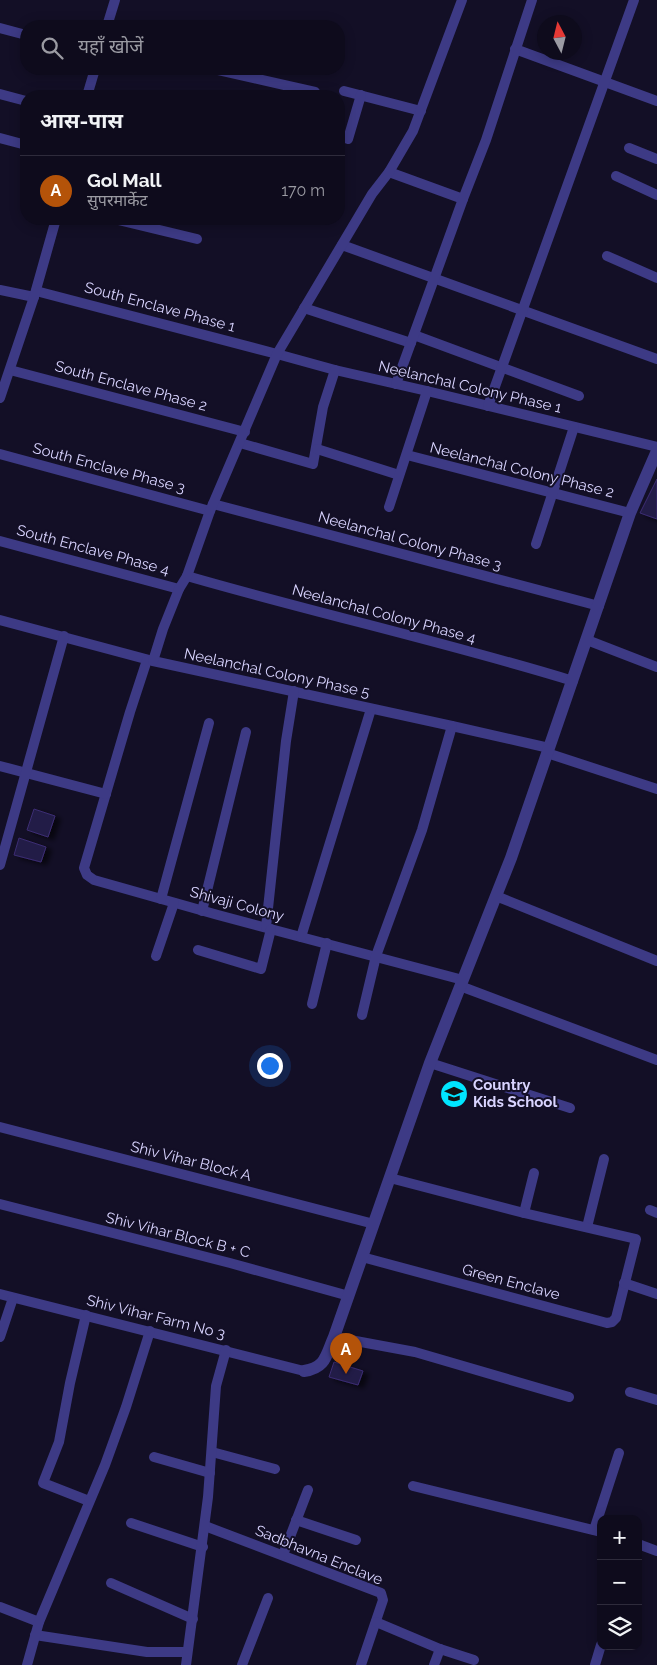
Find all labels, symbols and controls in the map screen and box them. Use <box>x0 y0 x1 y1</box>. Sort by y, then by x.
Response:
north arrow <box>537 15 582 60</box>
search box <box>20 20 345 75</box>
icon: search <box>38 34 66 62</box>
text: यहाँ खोजें <box>78 35 143 57</box>
text: आस-पास <box>40 108 123 133</box>
text: Gol Mall <box>87 169 162 191</box>
text: A <box>51 181 61 200</box>
text: 170 m <box>281 181 325 200</box>
text: सुपरमार्केट <box>87 191 148 210</box>
street label: South Enclave Phase 1 <box>83 278 238 336</box>
street label: South Enclave Phase 2 <box>53 357 209 415</box>
street label: Neelanchal Colony Phase 1 <box>377 357 564 417</box>
street label: Neelanchal Colony Phase 2 <box>428 438 616 502</box>
street label: South Enclave Phase 3 <box>31 439 187 497</box>
street label: Neelanchal Colony Phase 3 <box>316 508 504 574</box>
street label: South Enclave Phase 4 <box>15 521 171 579</box>
street label: Neelanchal Colony Phase 4 <box>290 581 478 647</box>
street label: Neelanchal Colony Phase 5 <box>183 645 371 701</box>
street label: Shivaji Colony <box>188 883 286 925</box>
your location <box>257 1053 283 1079</box>
place label: Country Kids School <box>473 1076 557 1111</box>
school or university icon: Country Kids School <box>439 1079 469 1109</box>
street label: Shiv Vihar Block A <box>129 1137 253 1185</box>
street label: Shiv Vihar Block B + C <box>104 1208 252 1262</box>
street label: Green Enclave <box>460 1260 562 1304</box>
street label: Shiv Vihar Farm No 3 <box>85 1291 227 1343</box>
pin: A <box>330 1333 362 1374</box>
map controls <box>597 1515 642 1650</box>
button: + <box>597 1515 642 1560</box>
street label: Sadbhavna Enclave <box>253 1521 386 1589</box>
button: − <box>597 1560 642 1605</box>
button: layers <box>597 1605 642 1650</box>

